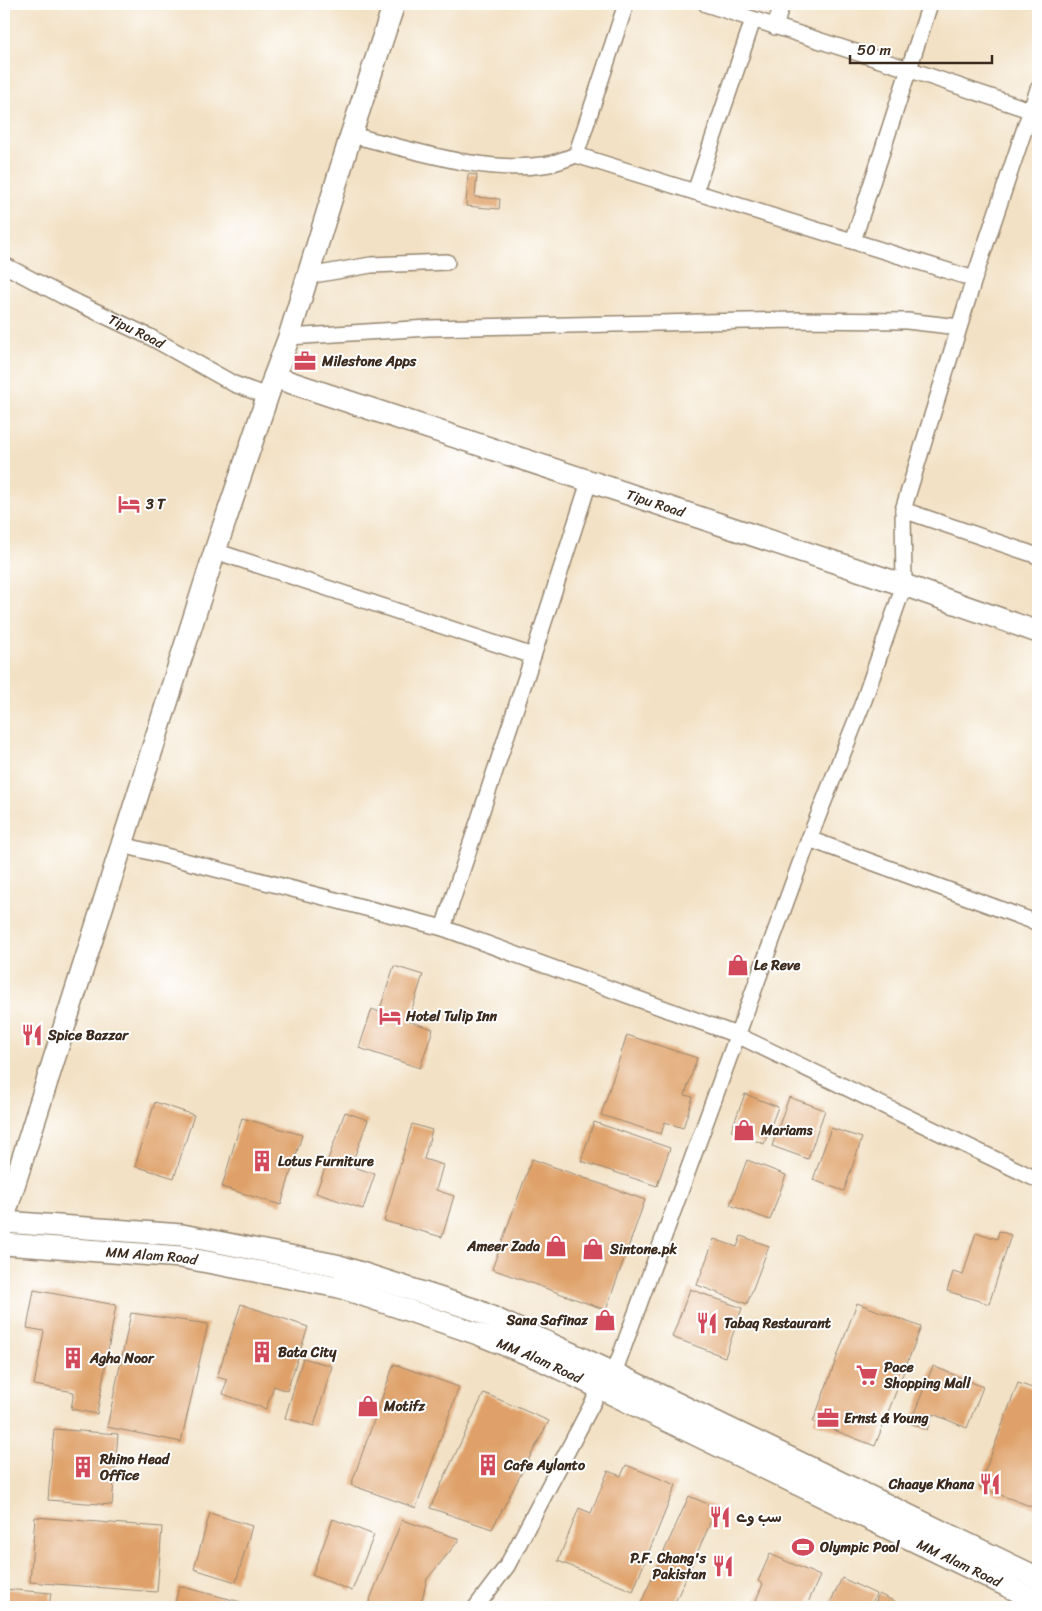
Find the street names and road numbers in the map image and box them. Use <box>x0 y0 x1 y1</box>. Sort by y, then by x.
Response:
street label: Tipu Road <box>104 307 171 357</box>
street label: Tipu Road <box>623 482 690 525</box>
street label: MM Alam Road <box>105 1240 201 1273</box>
street label: MM Alam Road <box>493 1331 588 1391</box>
street label: MM Alam Road <box>912 1532 1007 1595</box>

